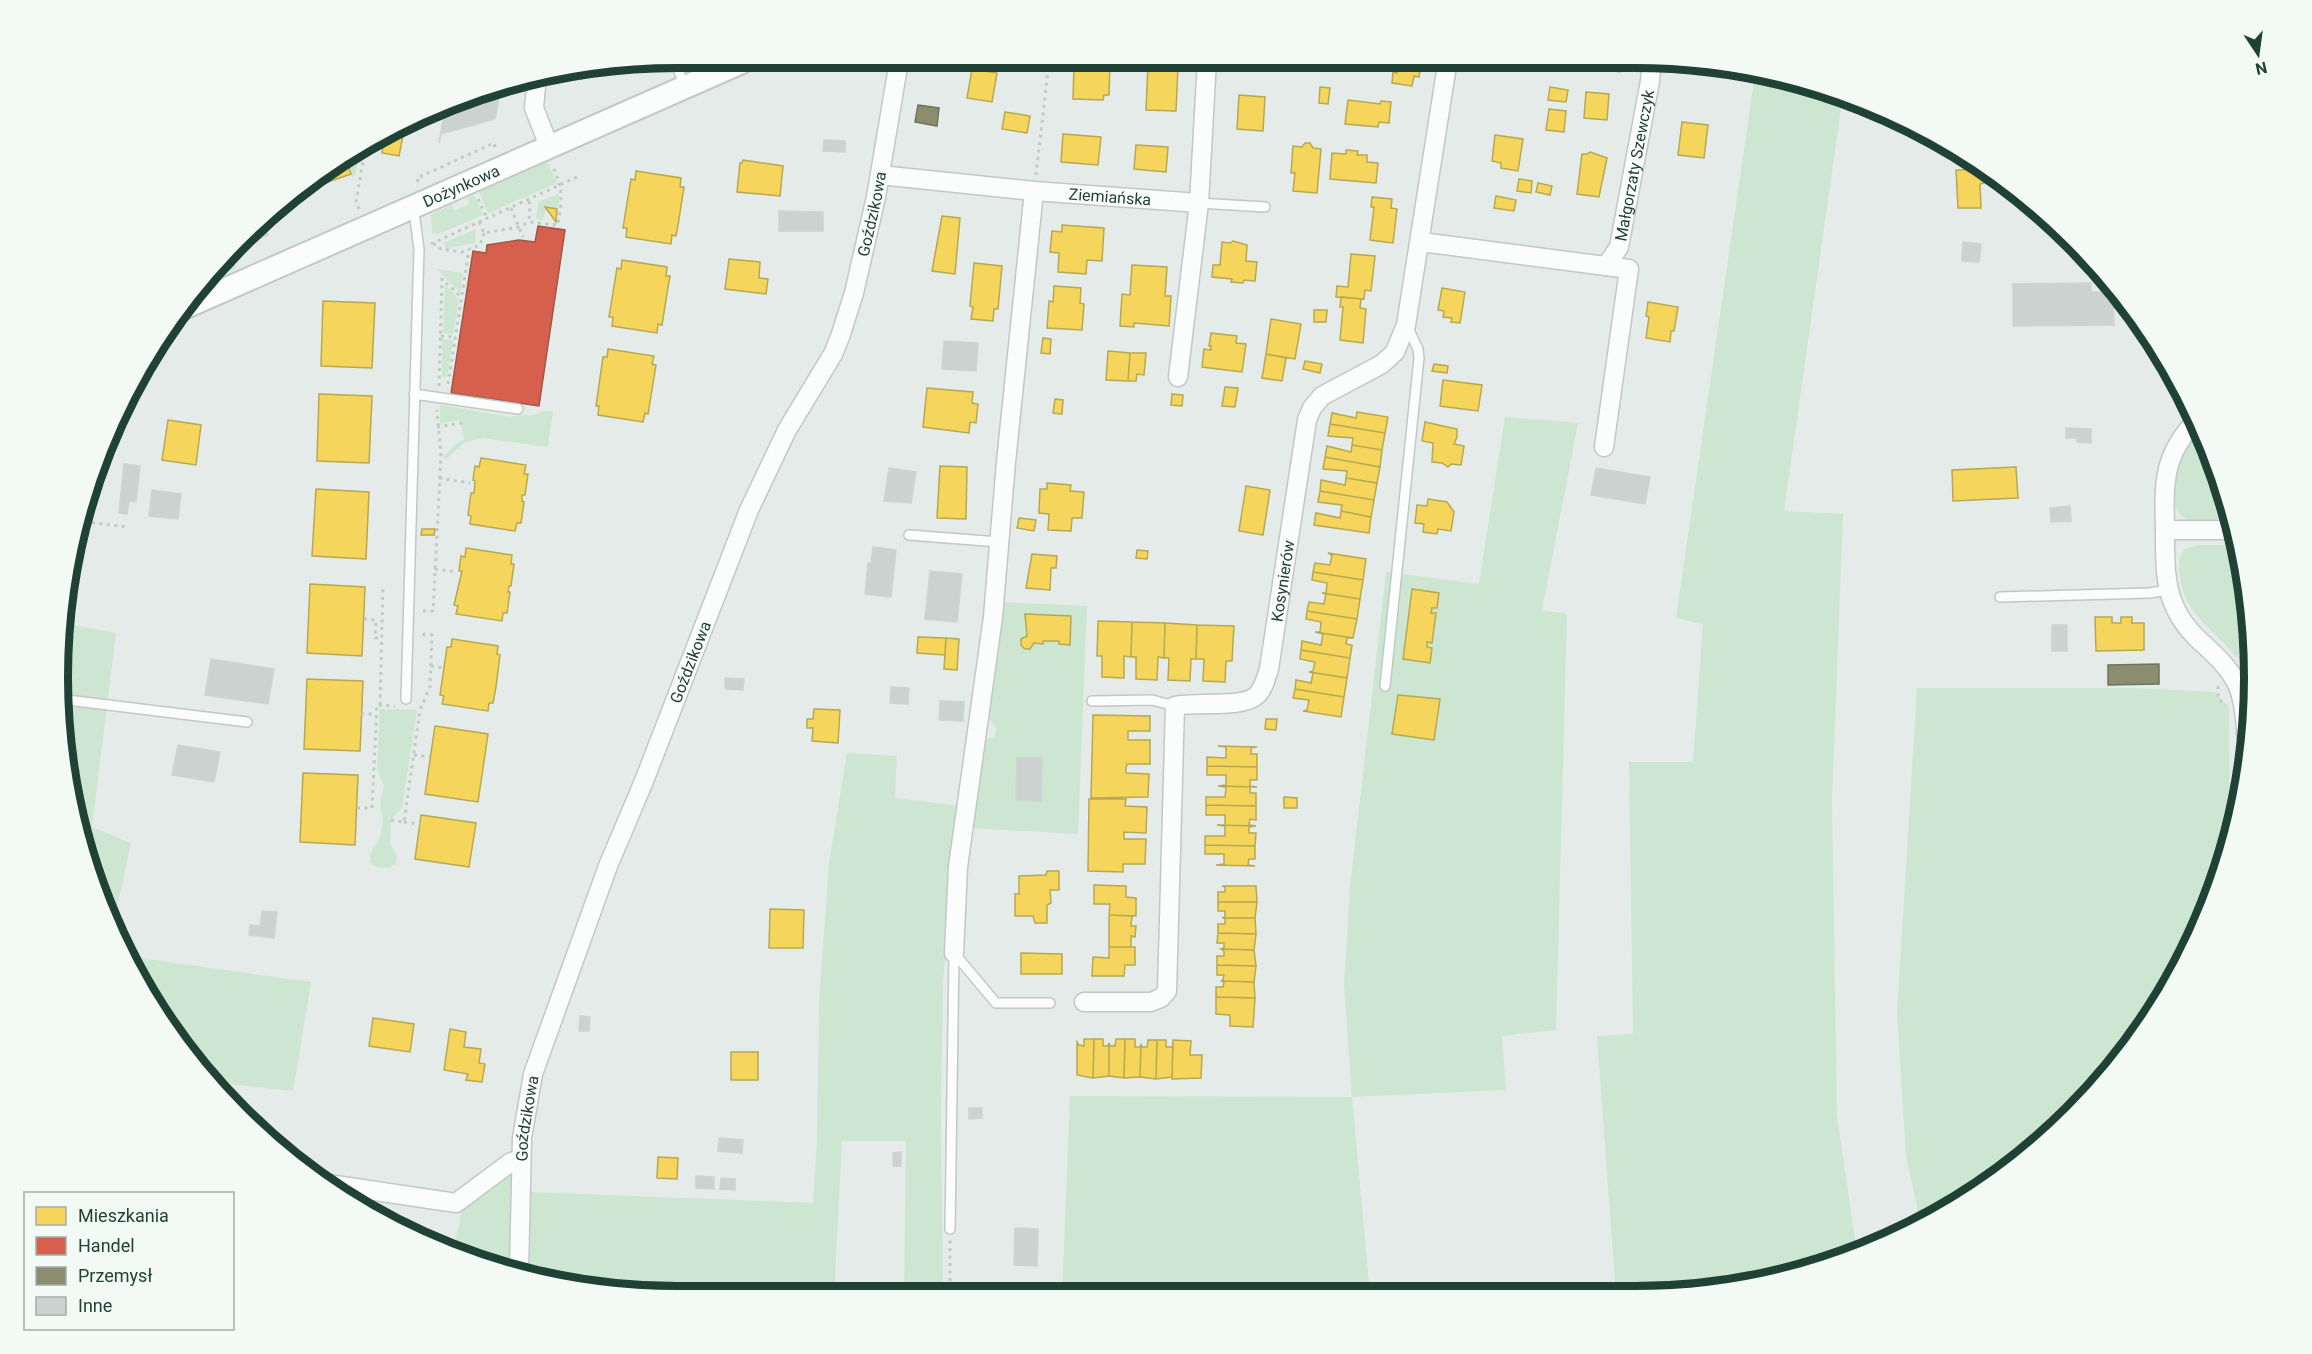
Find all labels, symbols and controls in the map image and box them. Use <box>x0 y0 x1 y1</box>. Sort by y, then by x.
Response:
north arrow <box>2228 24 2288 84</box>
text: N <box>2254 58 2269 79</box>
street label: Małgorzaty Szewczyk <box>1611 87 1658 243</box>
street label: Dożynkowa <box>420 161 502 211</box>
street label: Goździkowa <box>853 170 890 258</box>
street label: Ziemiańska <box>1068 184 1152 209</box>
street label: Kosynierów <box>1267 539 1298 623</box>
street label: Goździkowa <box>666 618 715 706</box>
street label: Goździkowa <box>512 1074 542 1162</box>
legend <box>24 1192 234 1330</box>
text: Mieszkania <box>78 1205 169 1226</box>
text: Handel <box>78 1235 135 1256</box>
text: Przemysł <box>78 1265 152 1286</box>
text: Inne <box>78 1295 112 1316</box>

